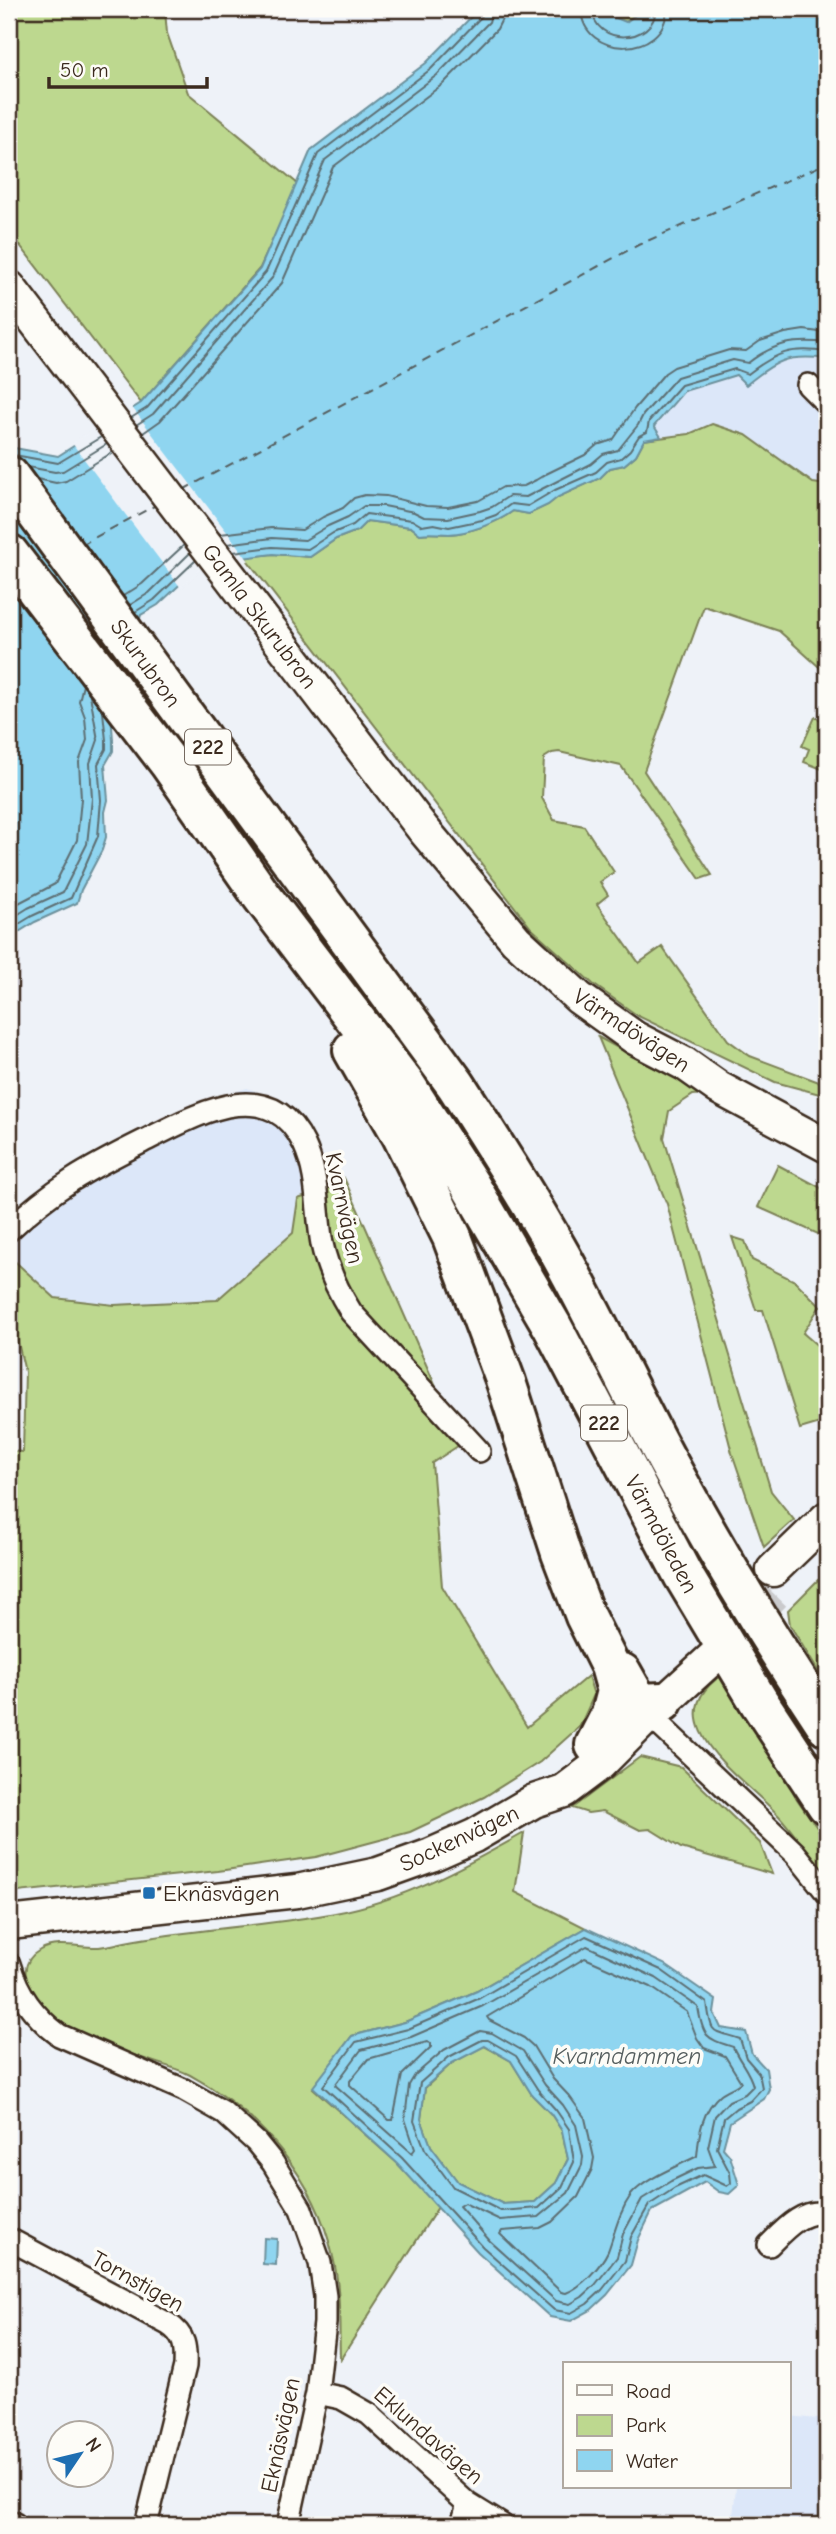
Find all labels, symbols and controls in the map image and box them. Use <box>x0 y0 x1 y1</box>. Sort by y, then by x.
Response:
scale bar <box>49 46 206 90</box>
text: 50 m <box>60 58 109 82</box>
street label: Gamla Skurubron <box>196 539 323 694</box>
street label: Skurubron <box>105 614 187 713</box>
road number: 222 <box>185 730 231 764</box>
street label: Värmdövägen <box>568 983 695 1078</box>
street label: Kvarnvägen <box>320 1150 369 1266</box>
road number: 222 <box>581 1406 627 1440</box>
street label: Värmdöleden <box>619 1471 704 1598</box>
street label: Sockenvägen <box>395 1799 523 1878</box>
place label: Eknäsvägen <box>163 1880 280 1907</box>
marker: Eknäsvägen <box>141 1885 157 1901</box>
water label: Kvarndammen <box>553 2042 701 2070</box>
street label: Tornstigen <box>87 2245 189 2318</box>
legend <box>563 2362 790 2488</box>
street label: Eknäsvägen <box>255 2375 306 2495</box>
text: Road <box>626 2379 671 2403</box>
street label: Eklundavägen <box>368 2381 489 2490</box>
text: Park <box>626 2413 666 2437</box>
north arrow <box>46 2418 116 2488</box>
text: N <box>81 2433 106 2456</box>
text: Water <box>626 2449 679 2473</box>

